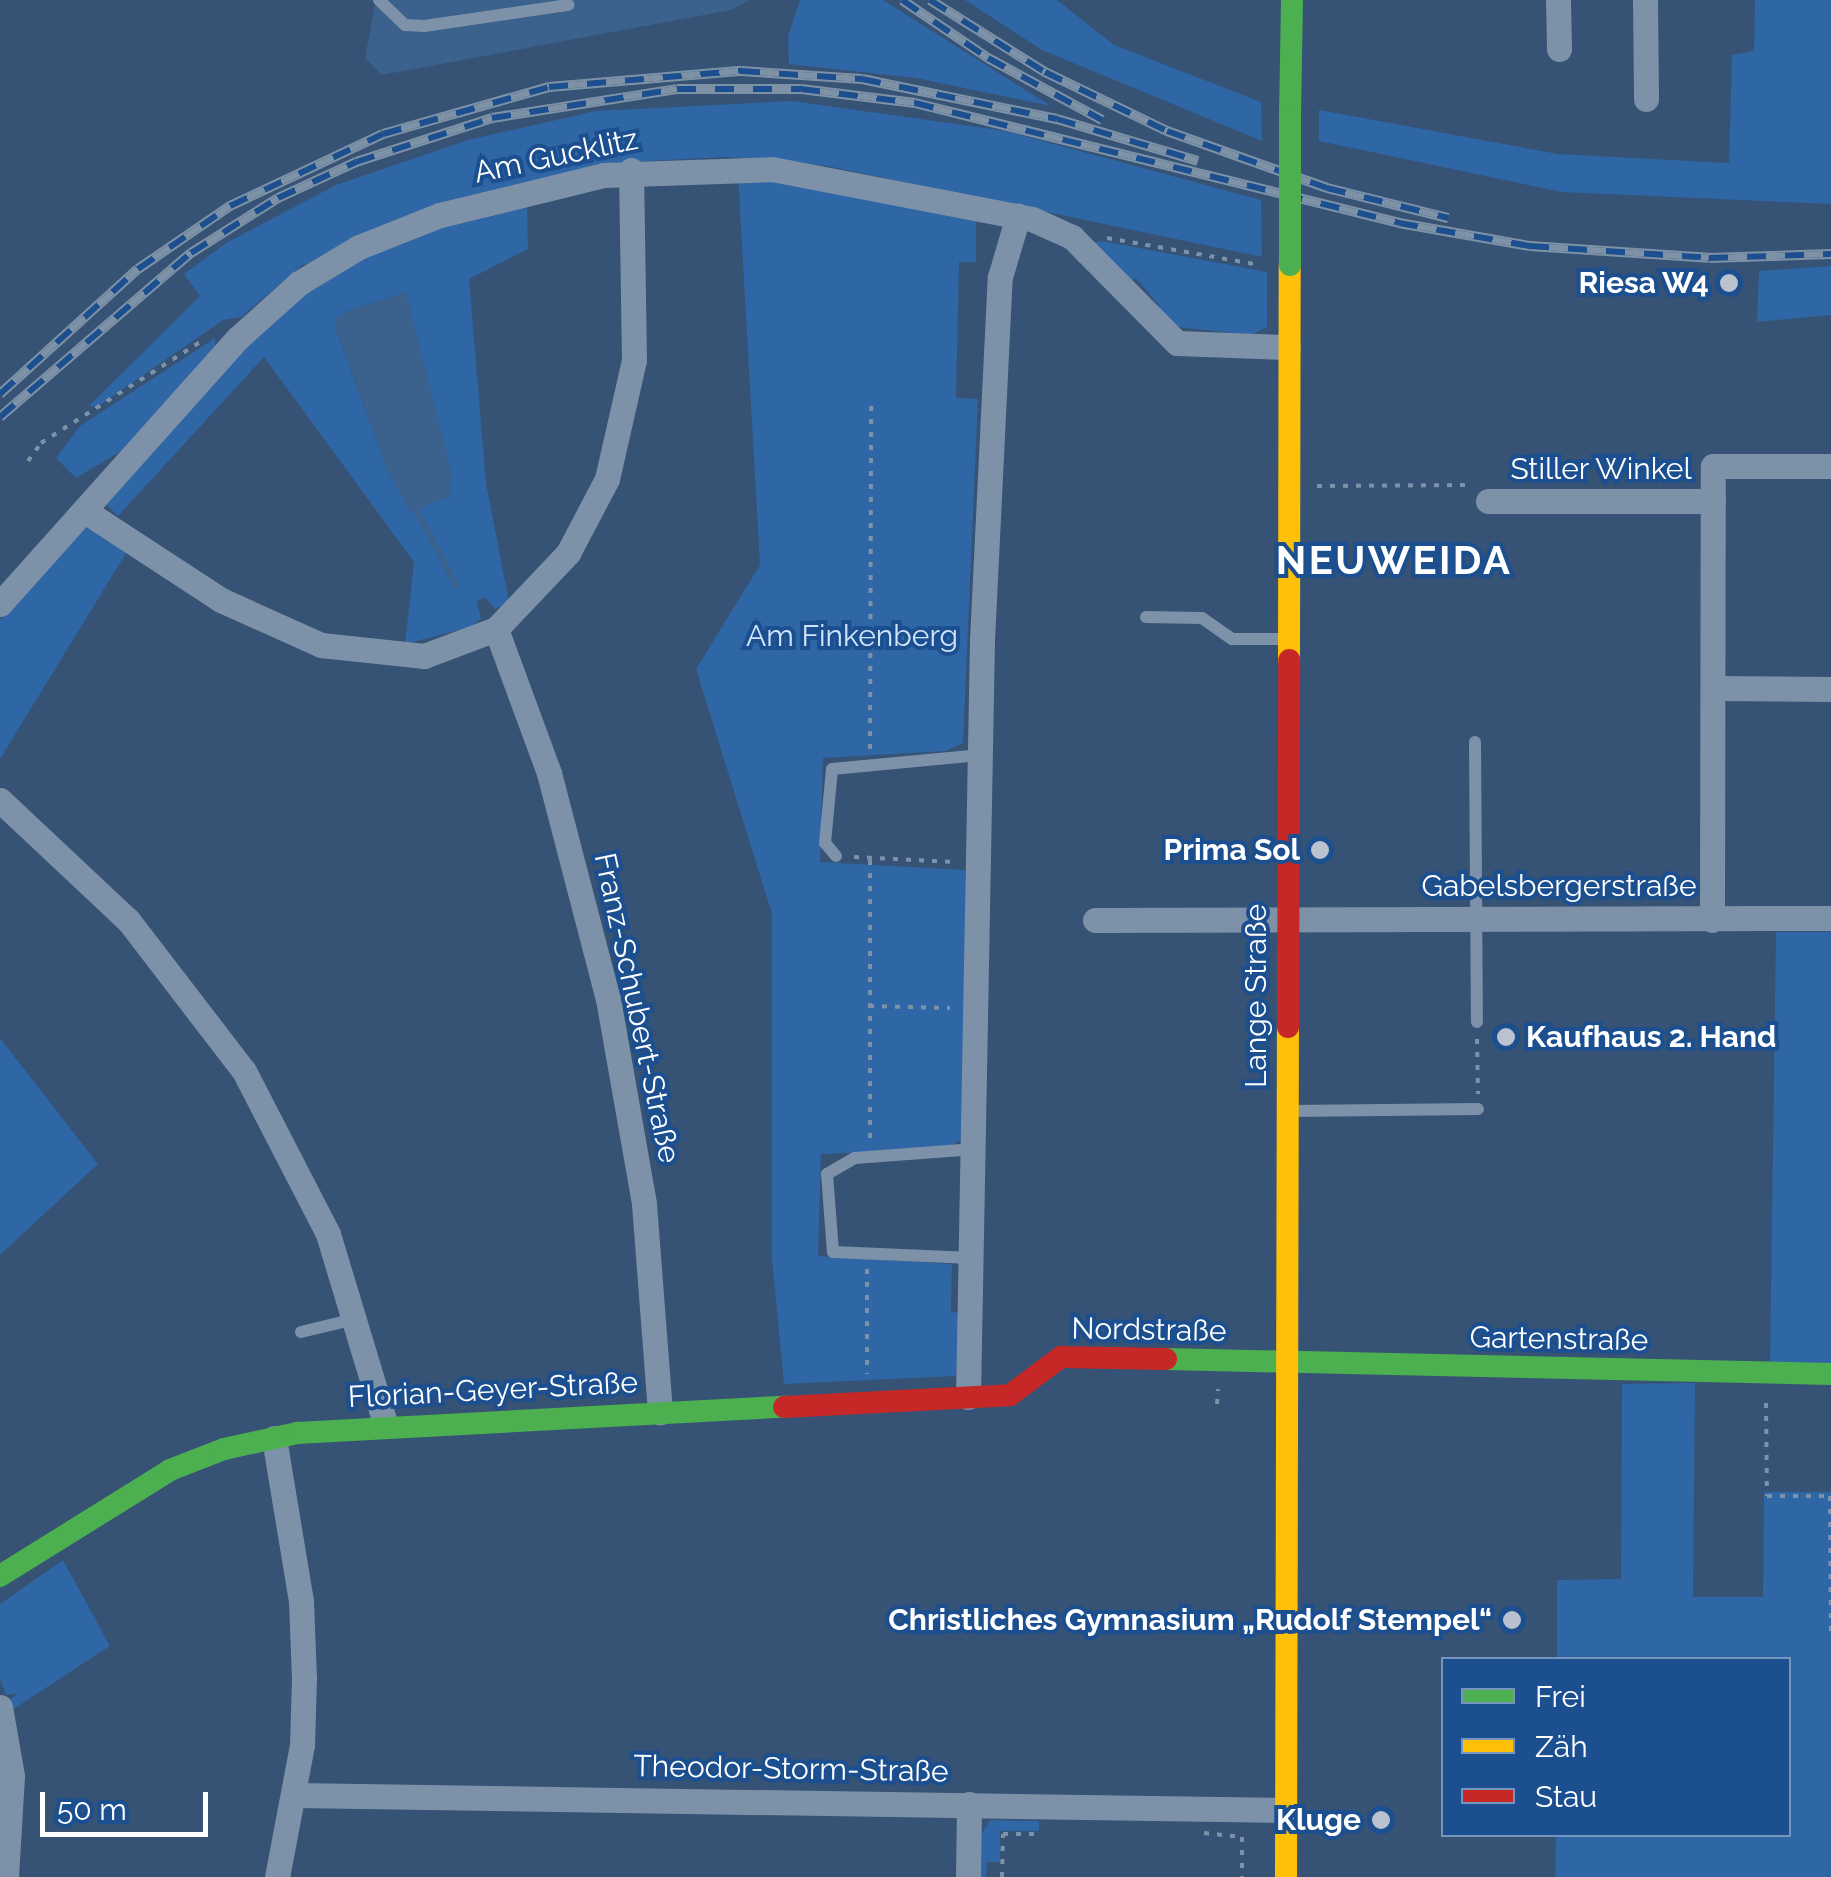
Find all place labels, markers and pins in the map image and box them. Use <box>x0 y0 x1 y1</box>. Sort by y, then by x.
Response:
place label: Riesa W4 <box>1577 265 1709 301</box>
marker: Riesa W4 <box>1718 272 1740 294</box>
place label: Prima Sol <box>1164 832 1300 868</box>
marker: Prima Sol <box>1309 839 1331 861</box>
place label: Kaufhaus 2. Hand <box>1526 1019 1776 1055</box>
marker: Kaufhaus 2. Hand <box>1495 1026 1517 1048</box>
place label: Christliches Gymnasium „Rudolf Stempel“ <box>888 1602 1492 1638</box>
marker: Christliches Gymnasium „Rudolf Stempel“ <box>1501 1609 1523 1631</box>
place label: Kluge <box>1276 1802 1361 1838</box>
marker: Kluge <box>1370 1809 1392 1831</box>

